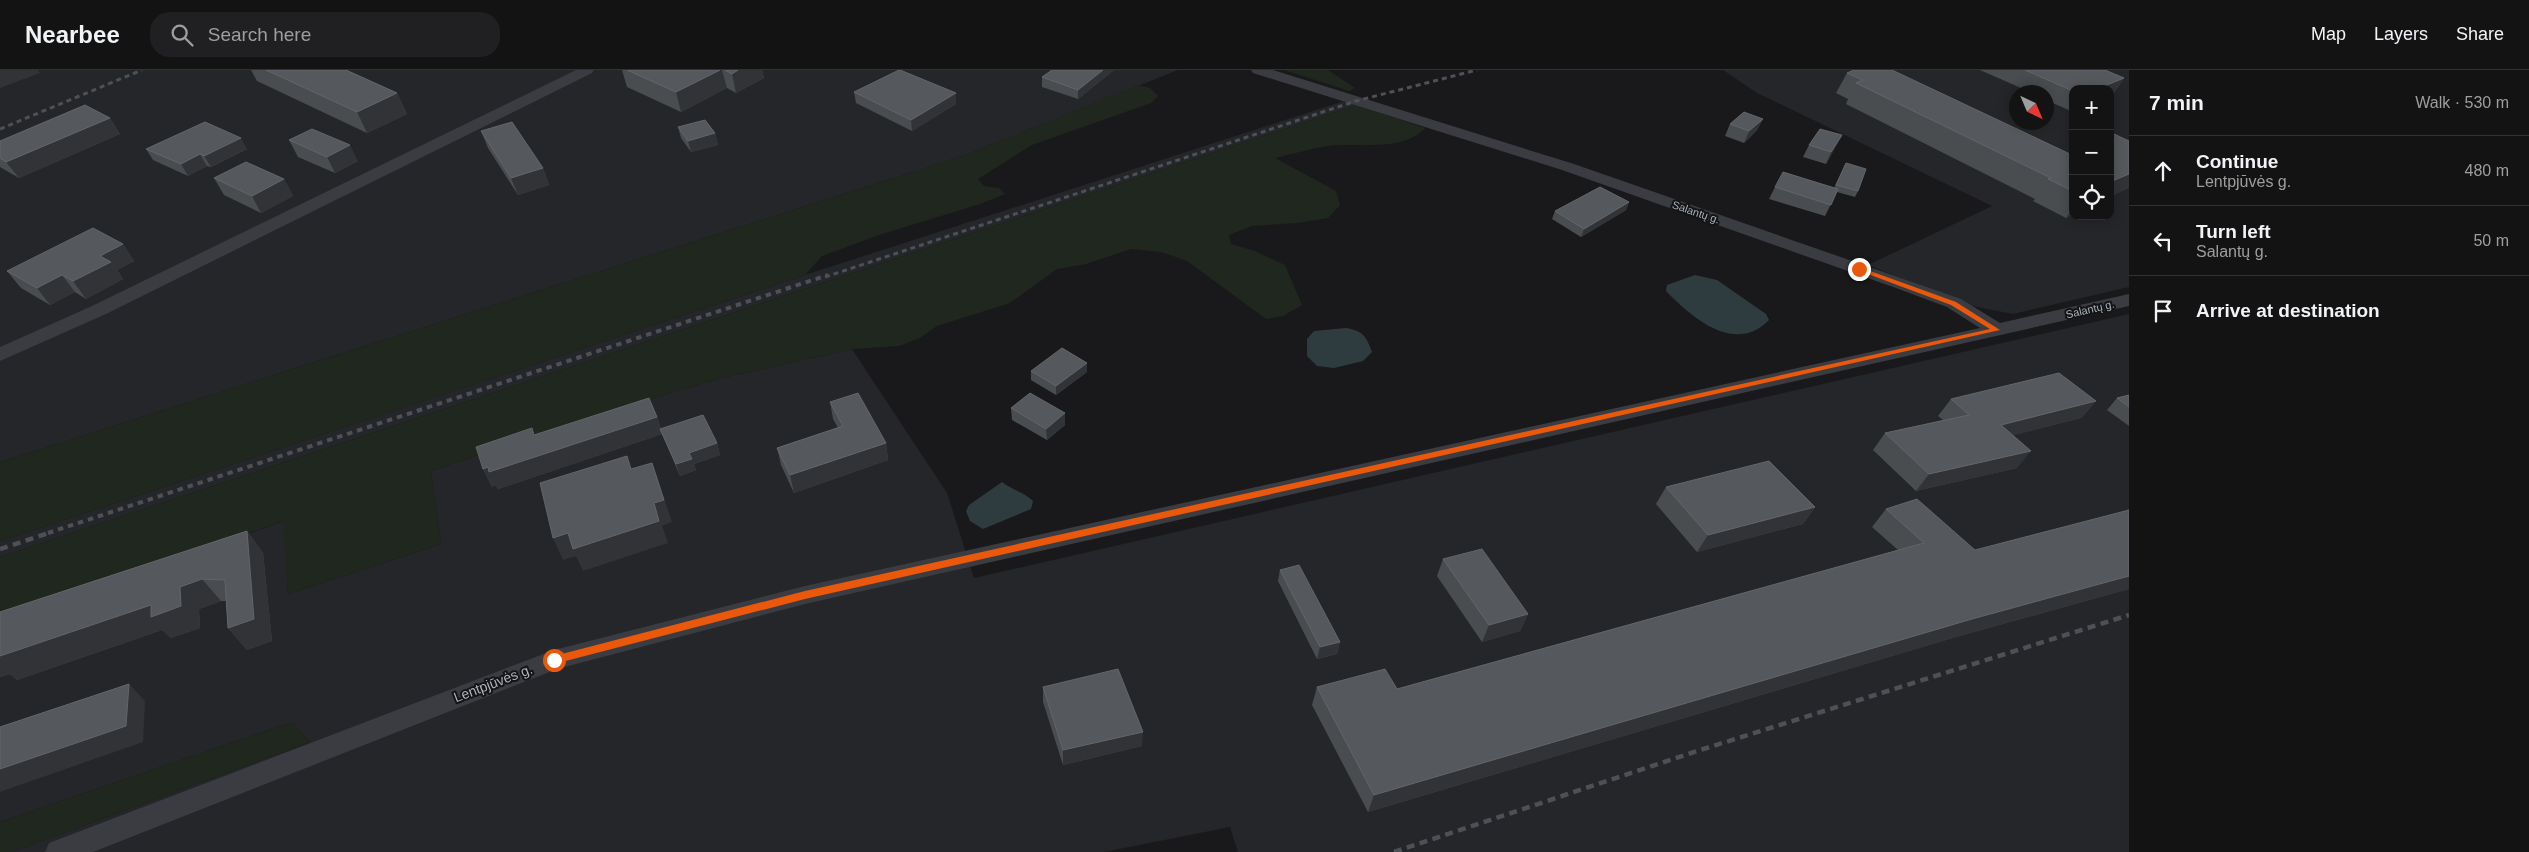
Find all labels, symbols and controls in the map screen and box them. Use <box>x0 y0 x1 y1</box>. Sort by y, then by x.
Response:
search box <box>150 12 500 57</box>
text: Nearbee <box>25 21 120 48</box>
icon: search <box>168 21 196 49</box>
text: Search here <box>208 24 311 45</box>
text: Map <box>2311 24 2346 44</box>
text: Layers <box>2374 24 2428 44</box>
text: Share <box>2456 24 2504 44</box>
north arrow <box>2009 85 2054 130</box>
map controls <box>2069 85 2114 220</box>
button: + <box>2069 85 2114 130</box>
text: 7 min <box>2149 91 2204 114</box>
text: Walk · 530 m <box>2415 94 2509 111</box>
button: − <box>2069 130 2114 175</box>
text: Continue <box>2196 151 2278 172</box>
icon: ahead <box>2149 157 2177 185</box>
text: 480 m <box>2465 162 2509 179</box>
text: Lentpjūvės g. <box>2196 173 2291 190</box>
button: locate <box>2069 175 2114 220</box>
street label: Salantų g. <box>1671 198 1721 226</box>
text: Turn left <box>2196 221 2271 242</box>
icon: left <box>2149 227 2177 255</box>
text: 50 m <box>2473 232 2509 249</box>
text: Salantų g. <box>2196 243 2268 260</box>
route end <box>1848 258 1871 281</box>
icon: arrive <box>2149 297 2177 325</box>
street label: Salantų g. <box>2065 298 2115 320</box>
text: Arrive at destination <box>2196 300 2380 321</box>
route start <box>543 649 566 672</box>
street label: Lentpjūvės g. <box>451 661 535 705</box>

